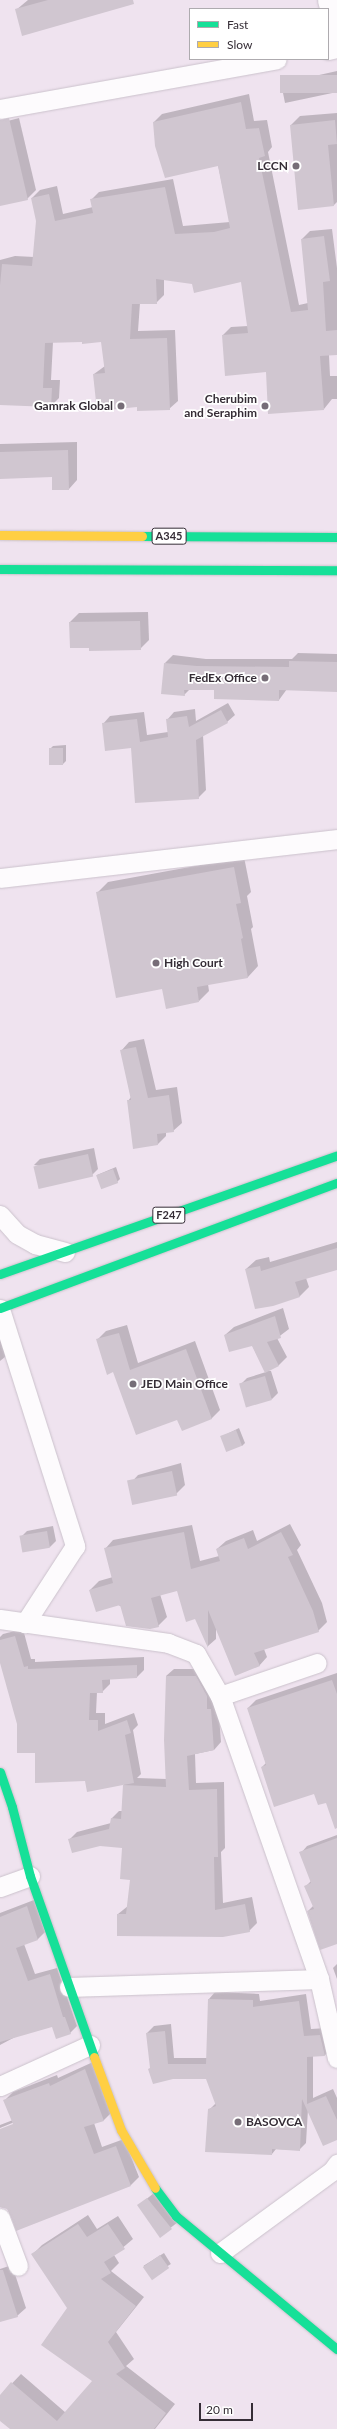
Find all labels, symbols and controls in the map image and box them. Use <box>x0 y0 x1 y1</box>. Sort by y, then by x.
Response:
legend <box>189 8 329 60</box>
text: Fast <box>227 17 248 32</box>
text: Slow <box>227 37 252 52</box>
place label: LCCN <box>257 159 288 173</box>
marker: LCCN <box>291 161 301 171</box>
place label: Cherubim and Seraphim <box>184 392 257 420</box>
place label: Gamrak Global <box>34 399 113 413</box>
marker: Gamrak Global <box>116 401 126 411</box>
marker: Cherubim and Seraphim <box>260 401 270 411</box>
road number: A345 <box>151 527 187 545</box>
place label: FedEx Office <box>189 671 257 685</box>
marker: FedEx Office <box>260 673 270 683</box>
place label: High Court <box>164 956 223 970</box>
marker: High Court <box>151 958 161 968</box>
road number: F247 <box>152 1206 186 1224</box>
place label: JED Main Office <box>141 1377 228 1391</box>
marker: JED Main Office <box>128 1379 138 1389</box>
place label: BASOVCA <box>246 2115 302 2129</box>
marker: BASOVCA <box>233 2117 243 2127</box>
scale bar <box>201 2395 255 2421</box>
text: 20 m <box>206 2402 233 2417</box>

